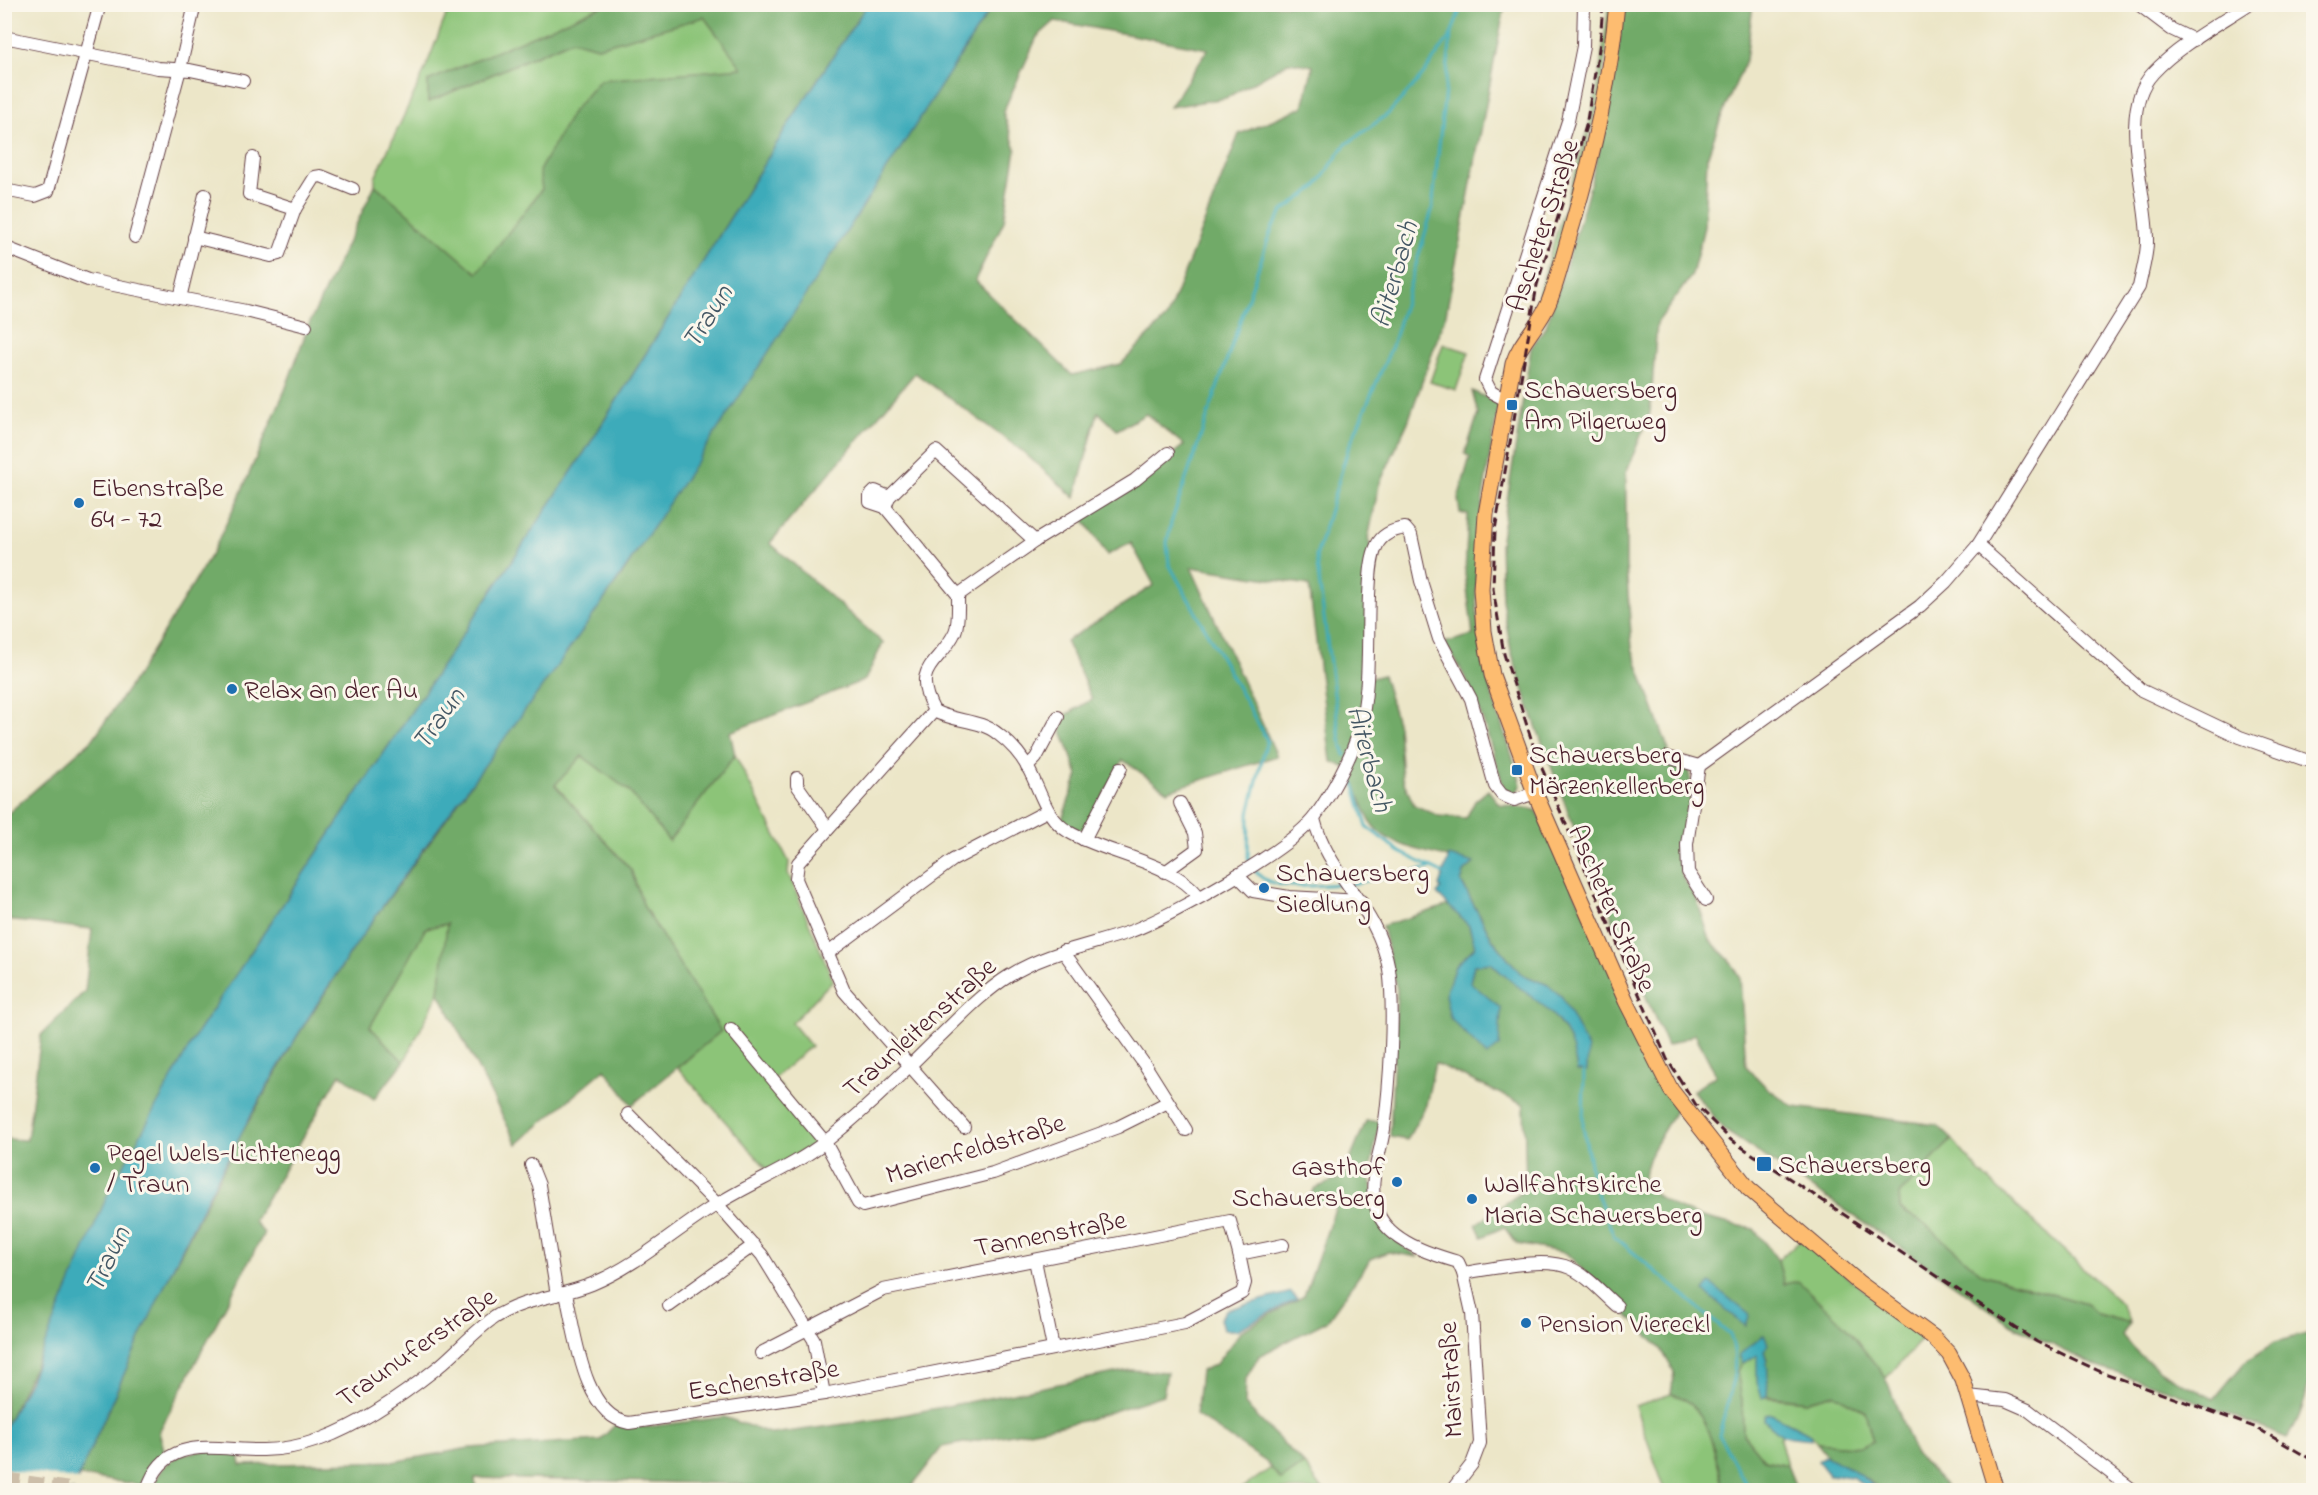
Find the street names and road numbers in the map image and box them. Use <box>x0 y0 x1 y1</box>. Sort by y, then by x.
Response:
street label: Ascheter Straße <box>1498 134 1591 317</box>
street label: Ascheter Straße <box>1556 819 1665 1000</box>
street label: Traunleitenstraße <box>835 949 1007 1109</box>
street label: Marienfeldstraße <box>881 1104 1071 1196</box>
street label: Tannenstraße <box>971 1201 1131 1269</box>
street label: Traunuferstraße <box>329 1279 506 1419</box>
street label: Mairstraße <box>1430 1320 1475 1439</box>
street label: Eschenstraße <box>685 1350 843 1413</box>

